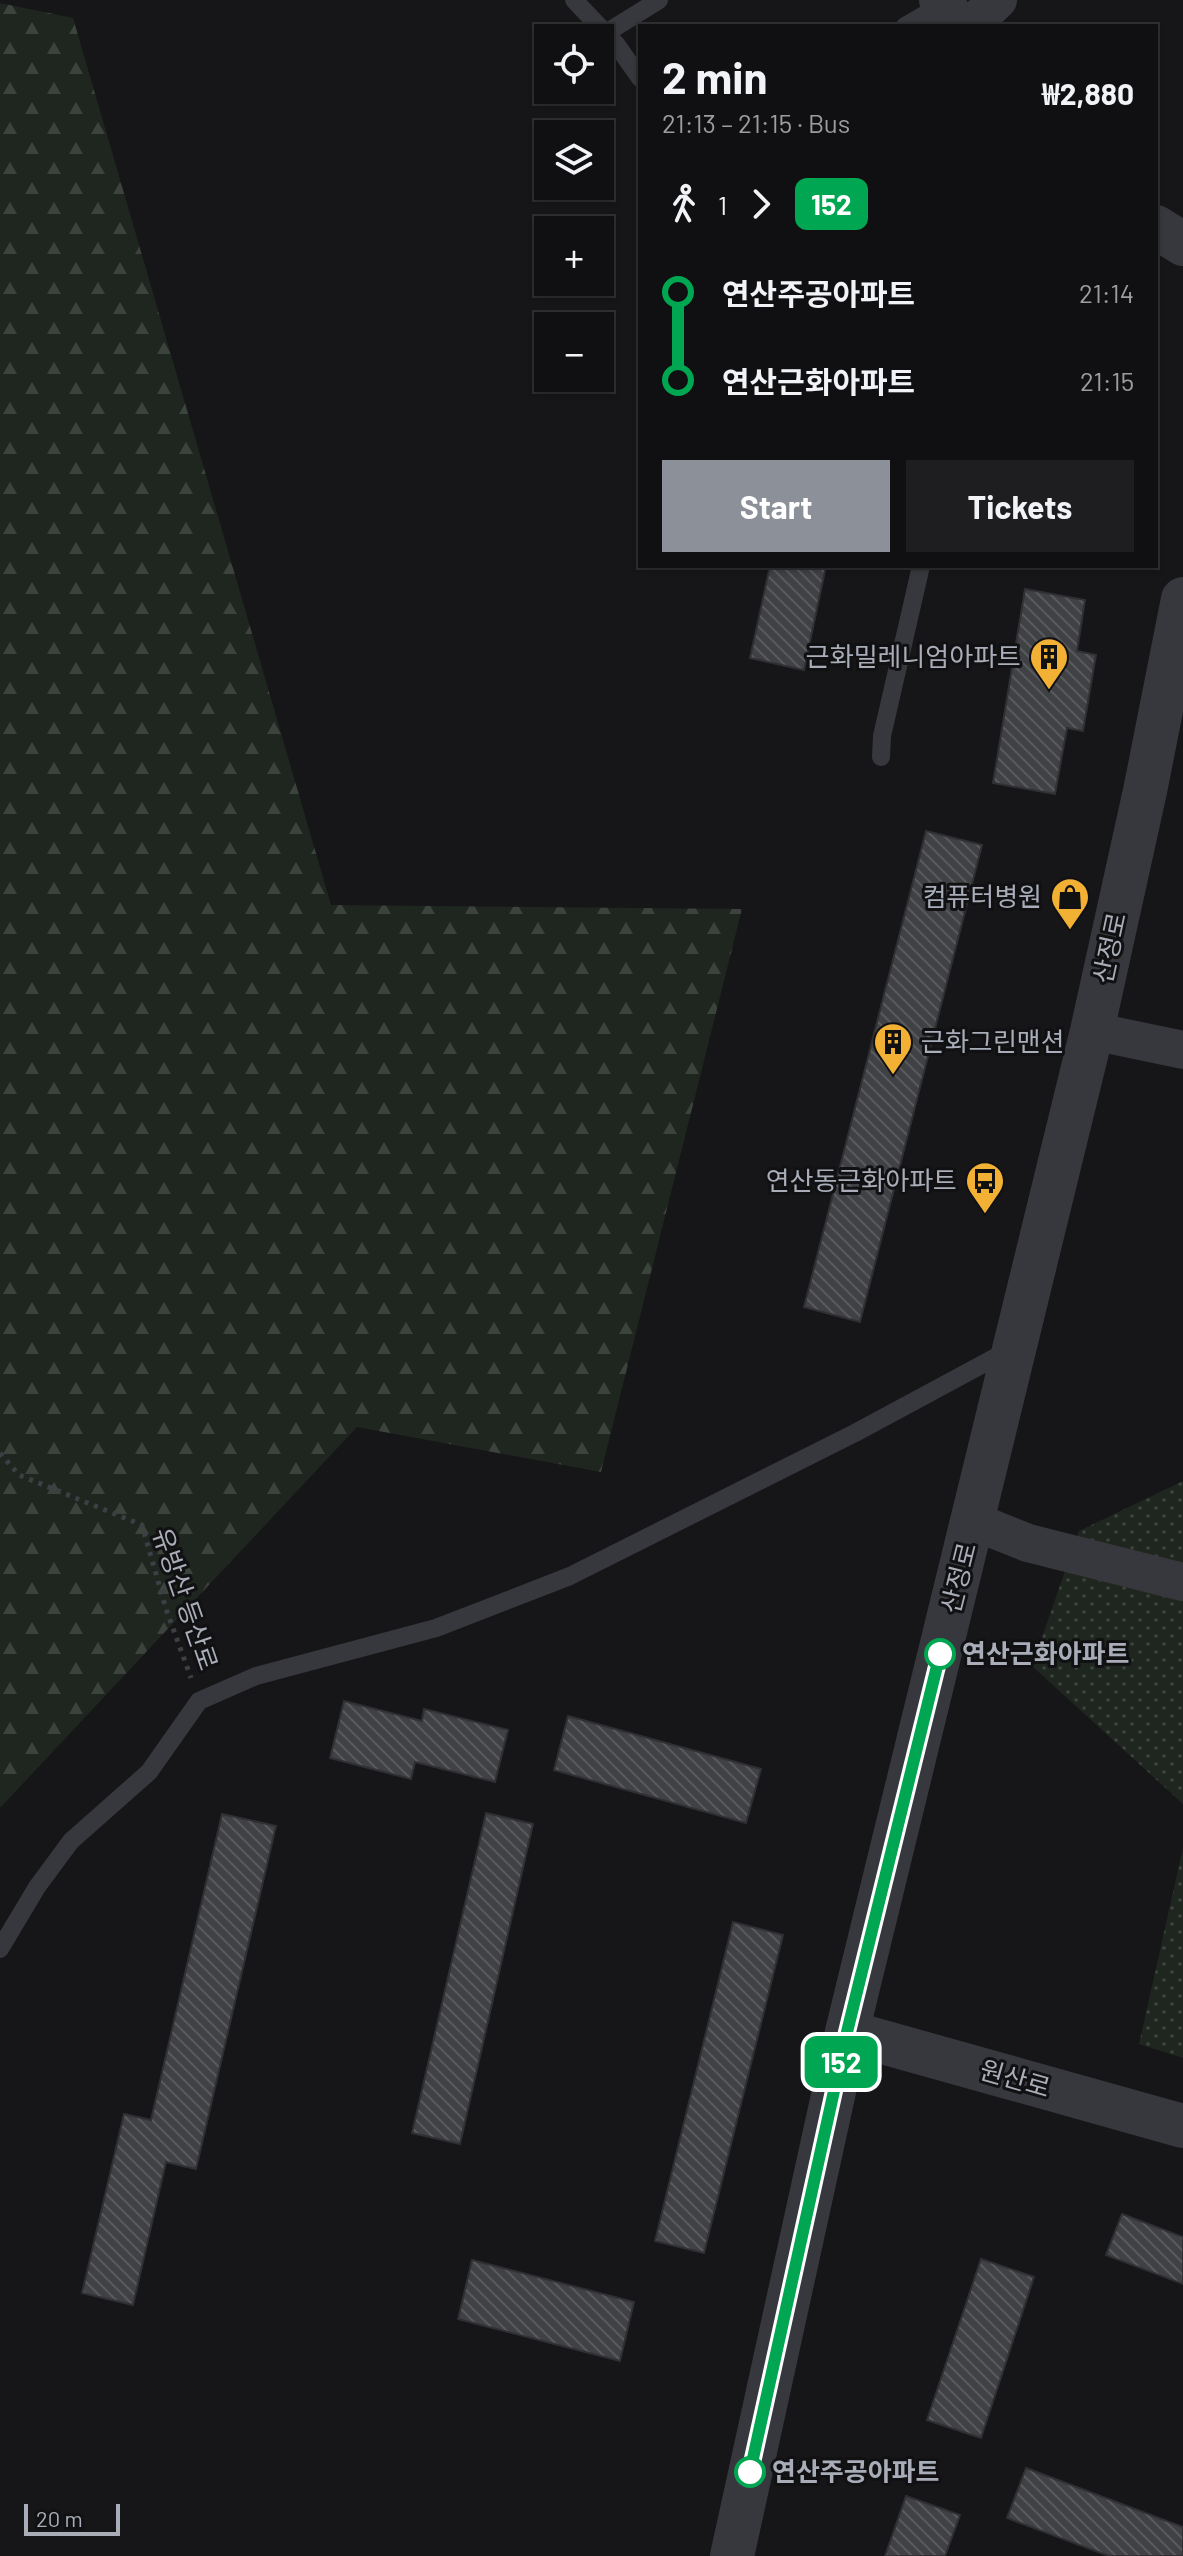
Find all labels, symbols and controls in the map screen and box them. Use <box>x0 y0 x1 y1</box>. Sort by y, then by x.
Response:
map controls <box>534 24 614 392</box>
button: locate <box>534 24 614 104</box>
text: 2 min <box>662 50 767 103</box>
text: ₩2,880 <box>1042 75 1134 111</box>
text: 21:13 – 21:15 · Bus <box>662 107 850 138</box>
button: layers <box>534 120 614 200</box>
icon: walk <box>662 182 706 226</box>
icon: forward <box>739 182 783 226</box>
text: 152 <box>811 187 852 221</box>
text: 1 <box>718 189 727 220</box>
button: + <box>534 216 614 296</box>
text: 연산주공아파트 <box>722 275 915 311</box>
text: 21:14 <box>1079 277 1134 308</box>
button: − <box>534 312 614 392</box>
text: 연산근화아파트 <box>722 363 915 399</box>
text: 21:15 <box>1080 365 1134 396</box>
button: Start <box>662 460 890 552</box>
button: Tickets <box>906 460 1134 552</box>
building icon: 근화밀레니엄아파트 <box>1028 636 1070 691</box>
place label: 근화밀레니엄아파트 <box>806 640 1021 671</box>
shop icon: 컴퓨터병원 <box>1049 876 1091 931</box>
place label: 컴퓨터병원 <box>922 880 1042 911</box>
street label: 산정로 <box>1086 909 1131 986</box>
building icon: 근화그린맨션 <box>872 1021 914 1076</box>
place label: 근화그린맨션 <box>921 1025 1065 1056</box>
bus stop icon: 연산동근화아파트 <box>964 1160 1006 1215</box>
place label: 연산동근화아파트 <box>766 1164 957 1195</box>
street label: 유방산 등산로 <box>148 1523 225 1674</box>
street label: 산정로 <box>934 1539 981 1616</box>
place label: 연산근화아파트 <box>962 1637 1129 1668</box>
marker: 연산근화아파트 <box>925 1639 955 1669</box>
line badge: 152 <box>795 2036 887 2088</box>
text: 152 <box>821 2045 861 2079</box>
street label: 원산로 <box>977 2053 1054 2102</box>
place label: 연산주공아파트 <box>772 2455 939 2486</box>
marker: 연산주공아파트 <box>735 2457 765 2487</box>
scale bar <box>24 2500 120 2536</box>
text: 20 m <box>36 2505 83 2531</box>

